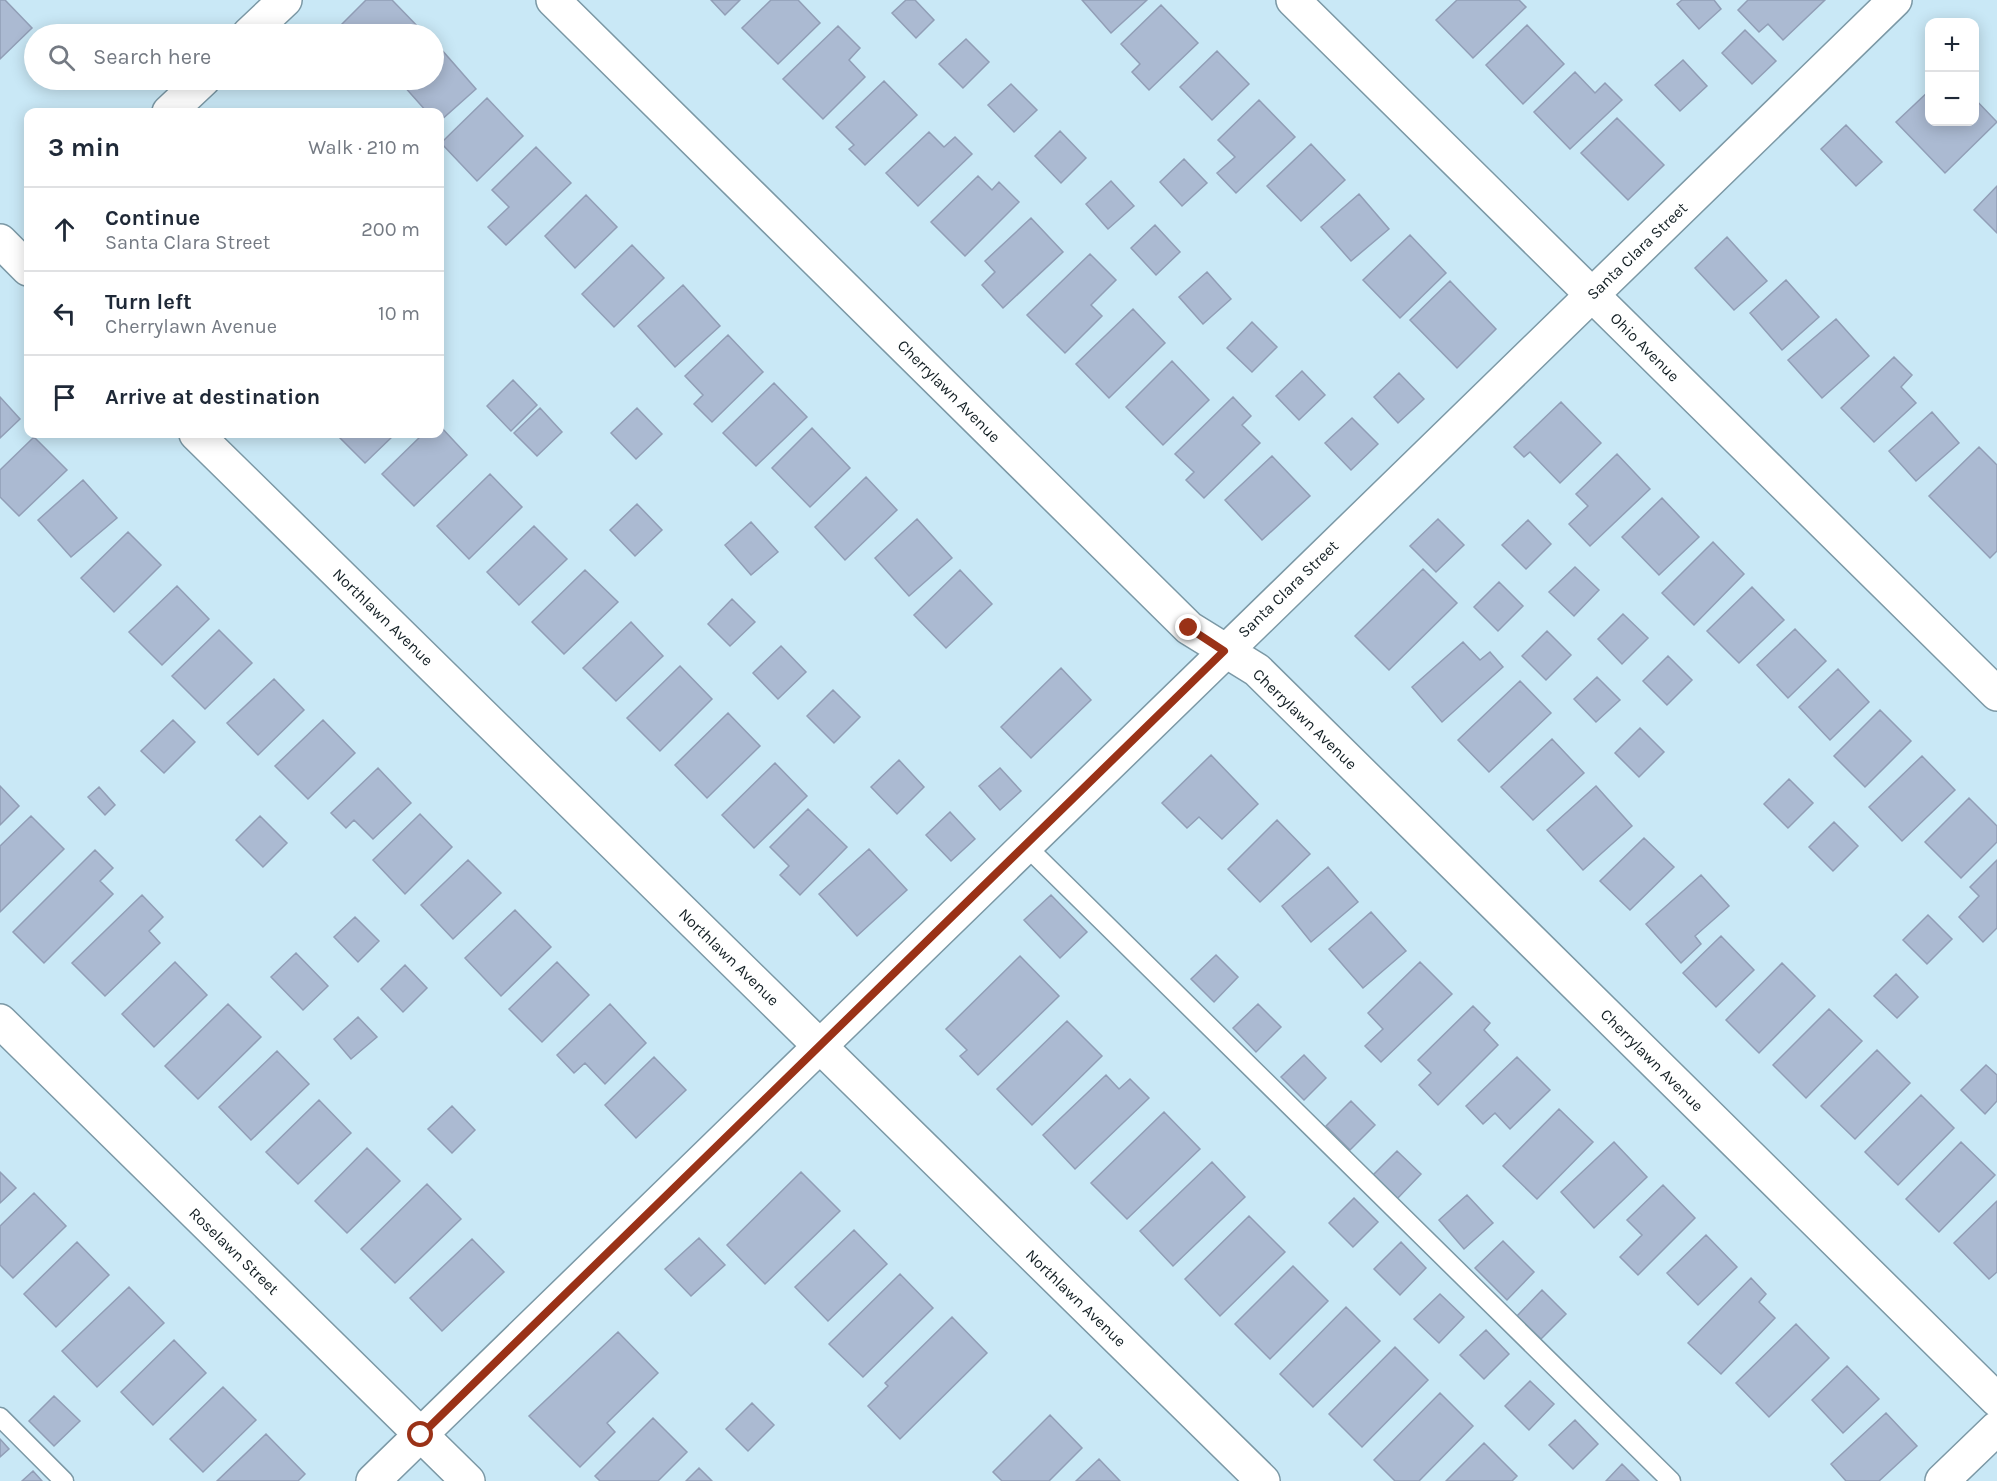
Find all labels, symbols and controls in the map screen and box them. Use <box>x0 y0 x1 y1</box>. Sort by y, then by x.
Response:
map controls <box>1925 18 1979 126</box>
button: + <box>1925 18 1979 72</box>
search box <box>24 24 444 90</box>
icon: search <box>45 41 78 74</box>
text: Search here <box>93 44 211 70</box>
button: − <box>1925 72 1979 126</box>
text: 3 min <box>48 132 120 163</box>
text: Walk · 210 m <box>308 136 420 159</box>
street label: Santa Clara Street <box>1583 198 1691 304</box>
text: Continue <box>105 205 200 231</box>
icon: ahead <box>48 213 81 246</box>
text: 200 m <box>361 218 420 241</box>
text: Santa Clara Street <box>105 231 270 254</box>
text: Turn left <box>105 289 192 315</box>
icon: left <box>48 297 81 330</box>
text: 10 m <box>378 302 420 325</box>
street label: Ohio Avenue <box>1606 308 1684 386</box>
text: Cherrylawn Avenue <box>105 315 277 338</box>
street label: Cherrylawn Avenue <box>894 336 1004 446</box>
icon: arrive <box>48 381 81 414</box>
text: Arrive at destination <box>105 384 320 410</box>
street label: Santa Clara Street <box>1234 536 1342 642</box>
street label: Northlawn Avenue <box>329 564 437 670</box>
route end <box>1175 614 1201 640</box>
street label: Cherrylawn Avenue <box>1249 664 1361 774</box>
street label: Northlawn Avenue <box>675 904 783 1010</box>
street label: Cherrylawn Avenue <box>1597 1005 1707 1115</box>
street label: Roselawn Street <box>185 1203 283 1299</box>
street label: Northlawn Avenue <box>1022 1245 1130 1351</box>
route start <box>407 1421 433 1447</box>

